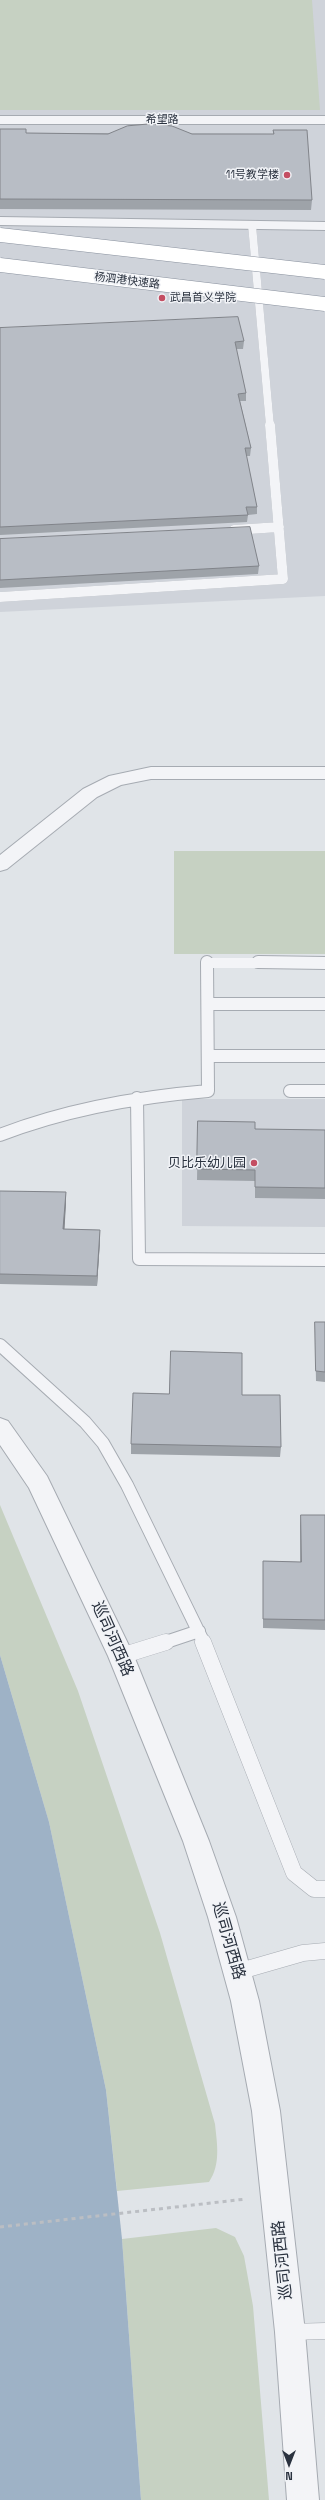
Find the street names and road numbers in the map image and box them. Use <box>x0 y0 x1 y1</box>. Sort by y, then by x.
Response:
street label: 希望路 <box>146 113 178 127</box>
street label: 杨泗港快速路 <box>93 270 161 292</box>
street label: 巡司河西路 <box>87 1599 137 1679</box>
street label: 巡司河西路 <box>208 1900 248 1982</box>
street label: 巡司河西路 <box>269 2219 297 2301</box>

